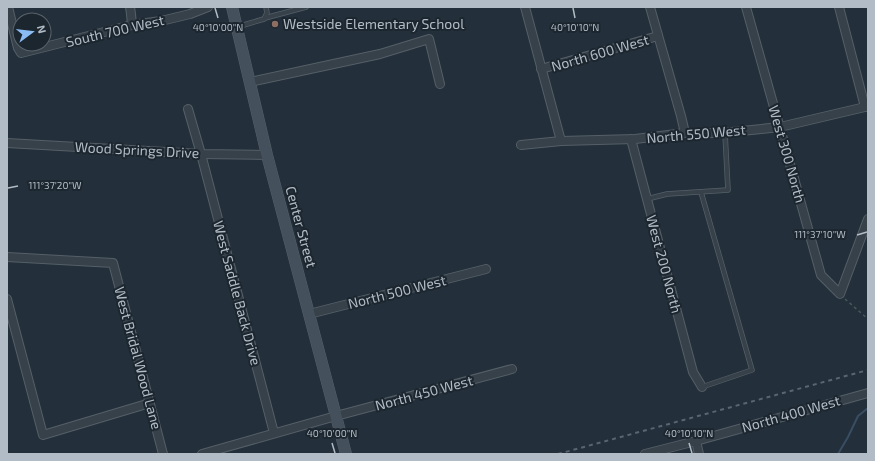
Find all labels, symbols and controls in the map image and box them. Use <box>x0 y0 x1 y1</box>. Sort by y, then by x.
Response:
street label: South 700 West <box>64 11 166 50</box>
north arrow <box>12 12 52 52</box>
place label: Westside Elementary School <box>283 15 465 32</box>
marker: Westside Elementary School <box>270 19 280 29</box>
text: 40°10'00"N <box>193 21 243 33</box>
text: 40°10'10"N <box>551 21 599 33</box>
text: N <box>35 24 49 35</box>
street label: North 600 West <box>549 30 651 75</box>
street label: West 300 North <box>765 103 810 205</box>
street label: North 550 West <box>646 121 746 146</box>
street label: Wood Springs Drive <box>74 138 200 161</box>
text: 111°37'20"W <box>29 179 82 191</box>
street label: Center Street <box>282 184 321 270</box>
street label: West 200 North <box>643 213 686 315</box>
street label: West Saddle Back Drive <box>210 219 265 367</box>
text: 111°37'10"W <box>794 228 846 240</box>
street label: North 500 West <box>346 271 448 312</box>
street label: West Bridal Wood Lane <box>111 285 166 431</box>
street label: North 450 West <box>373 371 475 414</box>
street label: North 400 West <box>740 391 842 436</box>
text: 40°10'00"N <box>307 427 357 439</box>
text: 40°10'10"N <box>665 427 713 439</box>

